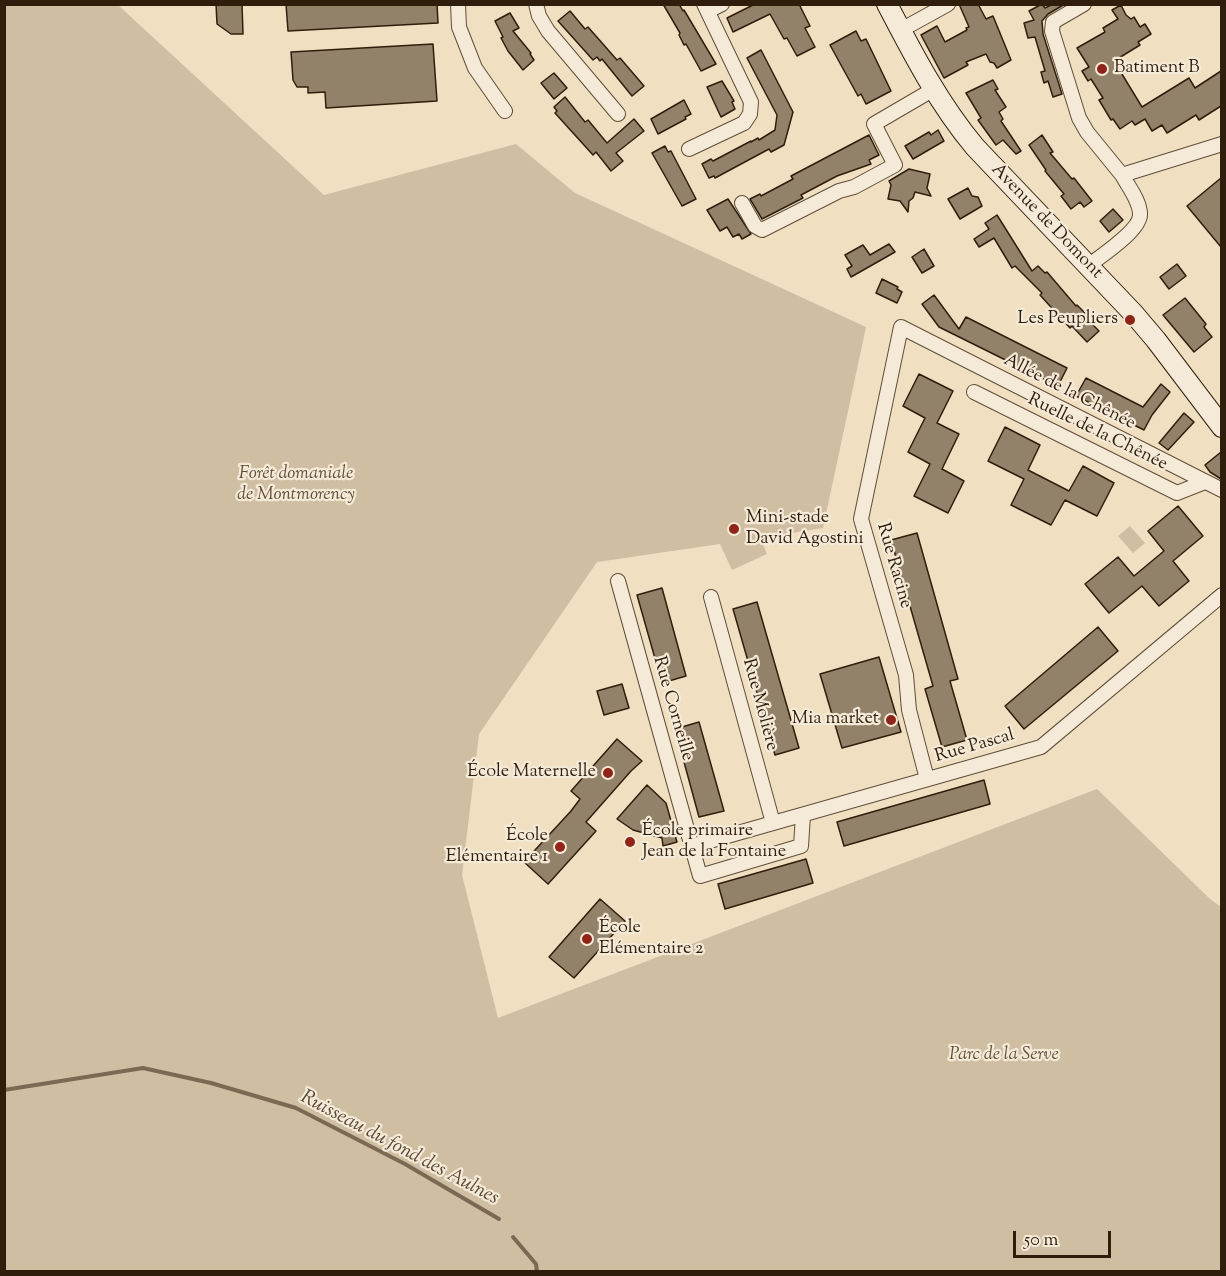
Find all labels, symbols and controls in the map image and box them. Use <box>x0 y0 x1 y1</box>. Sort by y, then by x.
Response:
place label: Batiment B <box>1114 58 1200 80</box>
marker: Batiment B <box>1095 62 1109 76</box>
street label: Avenue de Domont <box>986 160 1106 284</box>
place label: Les Peupliers <box>1018 309 1118 331</box>
marker: Les Peupliers <box>1123 313 1137 327</box>
street label: Allée de la Chênée <box>1000 350 1138 436</box>
street label: Ruelle de la Chênée <box>1023 390 1171 476</box>
park label: Forêt domaniale de Montmorency <box>237 464 355 506</box>
place label: Mini-stade David Agostini <box>746 508 864 550</box>
street label: Rue Racine <box>870 521 916 611</box>
marker: Mini-stade David Agostini <box>727 522 741 536</box>
street label: Rue Corneille <box>647 654 697 764</box>
street label: Rue Molière <box>736 657 782 753</box>
place label: Mia market <box>792 709 879 731</box>
marker: Mia market <box>884 713 898 727</box>
street label: Rue Pascal <box>933 725 1017 769</box>
place label: École Maternelle <box>467 762 596 784</box>
marker: École Maternelle <box>601 766 615 780</box>
place label: École primaire Jean de la Fontaine <box>642 821 786 864</box>
place label: École Elémentaire 1 <box>446 826 548 868</box>
marker: École primaire Jean de la Fontaine <box>623 835 637 849</box>
marker: École Elémentaire 1 <box>553 840 567 854</box>
place label: École Elémentaire 2 <box>599 918 704 960</box>
marker: École Elémentaire 2 <box>580 932 594 946</box>
park label: Parc de la Serve <box>949 1045 1059 1067</box>
water label: Ruisseau du fond des Aulnes <box>296 1086 502 1212</box>
scale bar <box>1016 1219 1114 1257</box>
text: 50 m <box>1024 1228 1058 1254</box>

